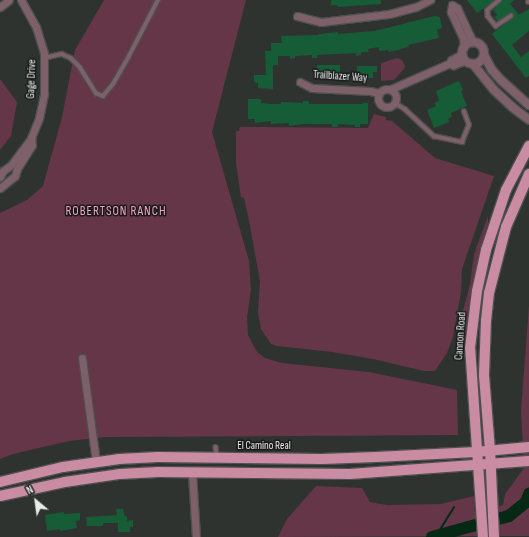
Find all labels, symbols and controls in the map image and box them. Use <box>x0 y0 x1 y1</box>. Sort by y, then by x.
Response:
street label: Gage Drive <box>25 59 39 99</box>
street label: Trailblazer Way <box>313 69 367 85</box>
district label: ROBERTSON RANCH <box>65 203 167 219</box>
street label: Cannon Road <box>453 312 469 360</box>
street label: El Camino Real <box>237 439 291 453</box>
north arrow <box>16 481 56 521</box>
text: N <box>24 483 36 497</box>

